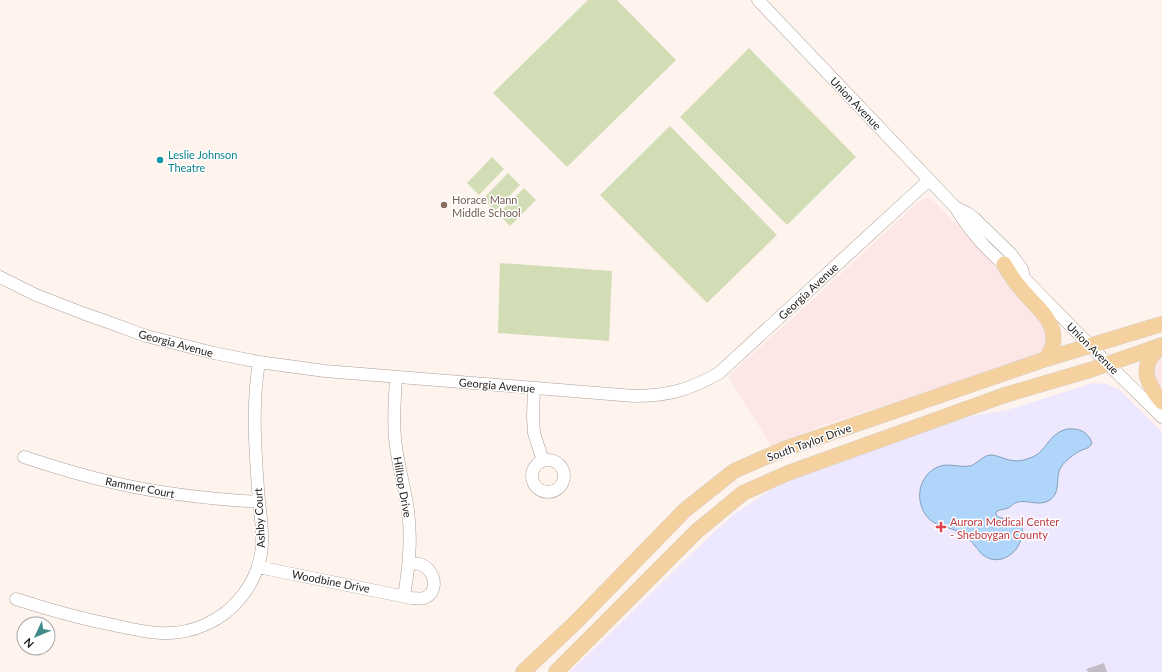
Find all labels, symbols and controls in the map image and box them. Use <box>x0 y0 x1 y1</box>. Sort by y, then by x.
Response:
street label: Union Avenue <box>828 74 884 132</box>
place label: Leslie Johnson Theatre <box>168 148 237 174</box>
marker: Leslie Johnson Theatre <box>155 155 165 165</box>
place label: Horace Mann Middle School <box>452 193 521 219</box>
marker: Horace Mann Middle School <box>439 200 449 210</box>
street label: Georgia Avenue <box>776 260 841 322</box>
street label: Union Avenue <box>1064 319 1122 377</box>
street label: Georgia Avenue <box>137 327 215 359</box>
street label: Georgia Avenue <box>458 375 536 395</box>
street label: South Taylor Drive <box>765 421 853 463</box>
street label: Hilltop Drive <box>391 456 415 519</box>
street label: Rammer Court <box>104 474 176 500</box>
street label: Ashby Court <box>251 488 267 548</box>
place label: Aurora Medical Center - Sheboygan County <box>950 515 1059 541</box>
marker: Aurora Medical Center - Sheboygan County <box>935 521 947 533</box>
street label: Woodbine Drive <box>291 567 371 595</box>
north arrow <box>16 616 56 656</box>
text: N <box>21 636 36 651</box>

